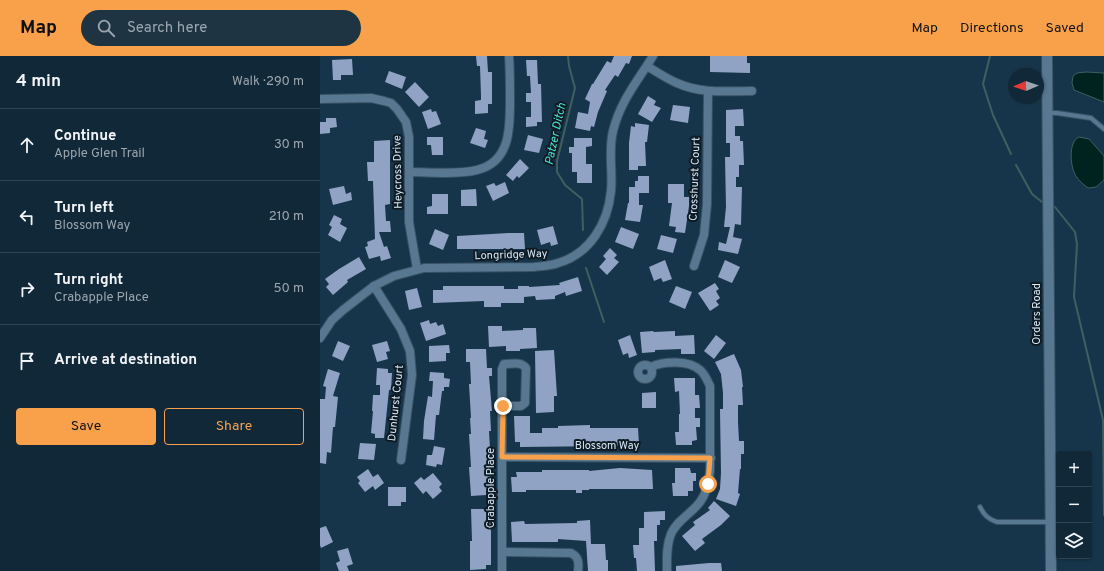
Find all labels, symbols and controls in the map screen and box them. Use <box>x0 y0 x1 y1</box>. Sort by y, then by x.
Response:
search box <box>81 10 361 46</box>
text: Map <box>20 16 57 40</box>
icon: search <box>95 17 117 39</box>
text: Search here <box>127 19 207 38</box>
text: Map <box>912 20 938 37</box>
text: Directions <box>960 20 1024 37</box>
text: Saved <box>1046 20 1084 37</box>
north arrow <box>1008 68 1044 104</box>
text: 4 min <box>16 71 61 93</box>
text: Walk · 290 m <box>232 74 304 90</box>
water label: Patzer Ditch <box>542 101 570 166</box>
text: Continue <box>54 127 116 146</box>
icon: ahead <box>16 134 38 156</box>
street label: Heycross Drive <box>390 135 406 209</box>
text: 30 m <box>274 137 304 153</box>
street label: Crosshurst Court <box>687 137 703 221</box>
text: Apple Glen Trail <box>54 146 145 162</box>
text: Turn left <box>54 199 114 218</box>
icon: left <box>16 206 38 228</box>
text: 210 m <box>269 209 304 225</box>
text: Blossom Way <box>54 218 130 234</box>
street label: Longridge Way <box>474 247 548 263</box>
text: Turn right <box>54 271 123 290</box>
icon: right <box>16 278 38 300</box>
text: 50 m <box>274 281 304 297</box>
street label: Orders Road <box>1030 283 1044 345</box>
text: Crabapple Place <box>54 290 149 306</box>
icon: arrive <box>16 350 38 372</box>
text: Arrive at destination <box>54 351 197 370</box>
street label: Dunhurst Court <box>385 364 407 442</box>
route end <box>494 397 512 415</box>
button: Save <box>16 408 156 445</box>
button: Share <box>164 408 304 445</box>
street label: Blossom Way <box>575 439 640 453</box>
street label: Crabapple Place <box>484 448 498 528</box>
map controls <box>1056 451 1092 559</box>
button: + <box>1056 451 1092 487</box>
route start <box>699 475 717 493</box>
button: − <box>1056 487 1092 523</box>
button: layers <box>1056 523 1092 559</box>

